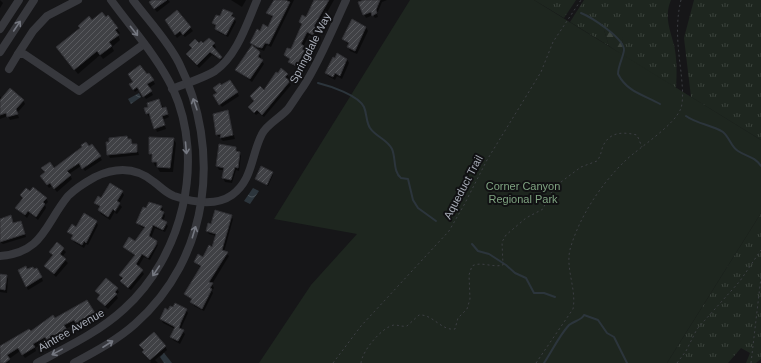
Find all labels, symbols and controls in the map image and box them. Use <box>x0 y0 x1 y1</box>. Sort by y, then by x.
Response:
street label: Springdale Way <box>287 10 333 85</box>
one-way arrow <box>13 21 21 32</box>
one-way arrow <box>130 25 139 36</box>
one-way arrow <box>191 98 199 110</box>
one-way arrow <box>183 141 190 154</box>
street label: Aqueduct Trail <box>441 153 485 221</box>
park label: Corner Canyon Regional Park <box>486 180 560 205</box>
one-way arrow <box>191 226 198 239</box>
one-way arrow <box>152 265 160 276</box>
street label: Aintree Avenue <box>36 306 106 354</box>
one-way arrow <box>102 340 113 348</box>
one-way arrow <box>51 349 63 357</box>

